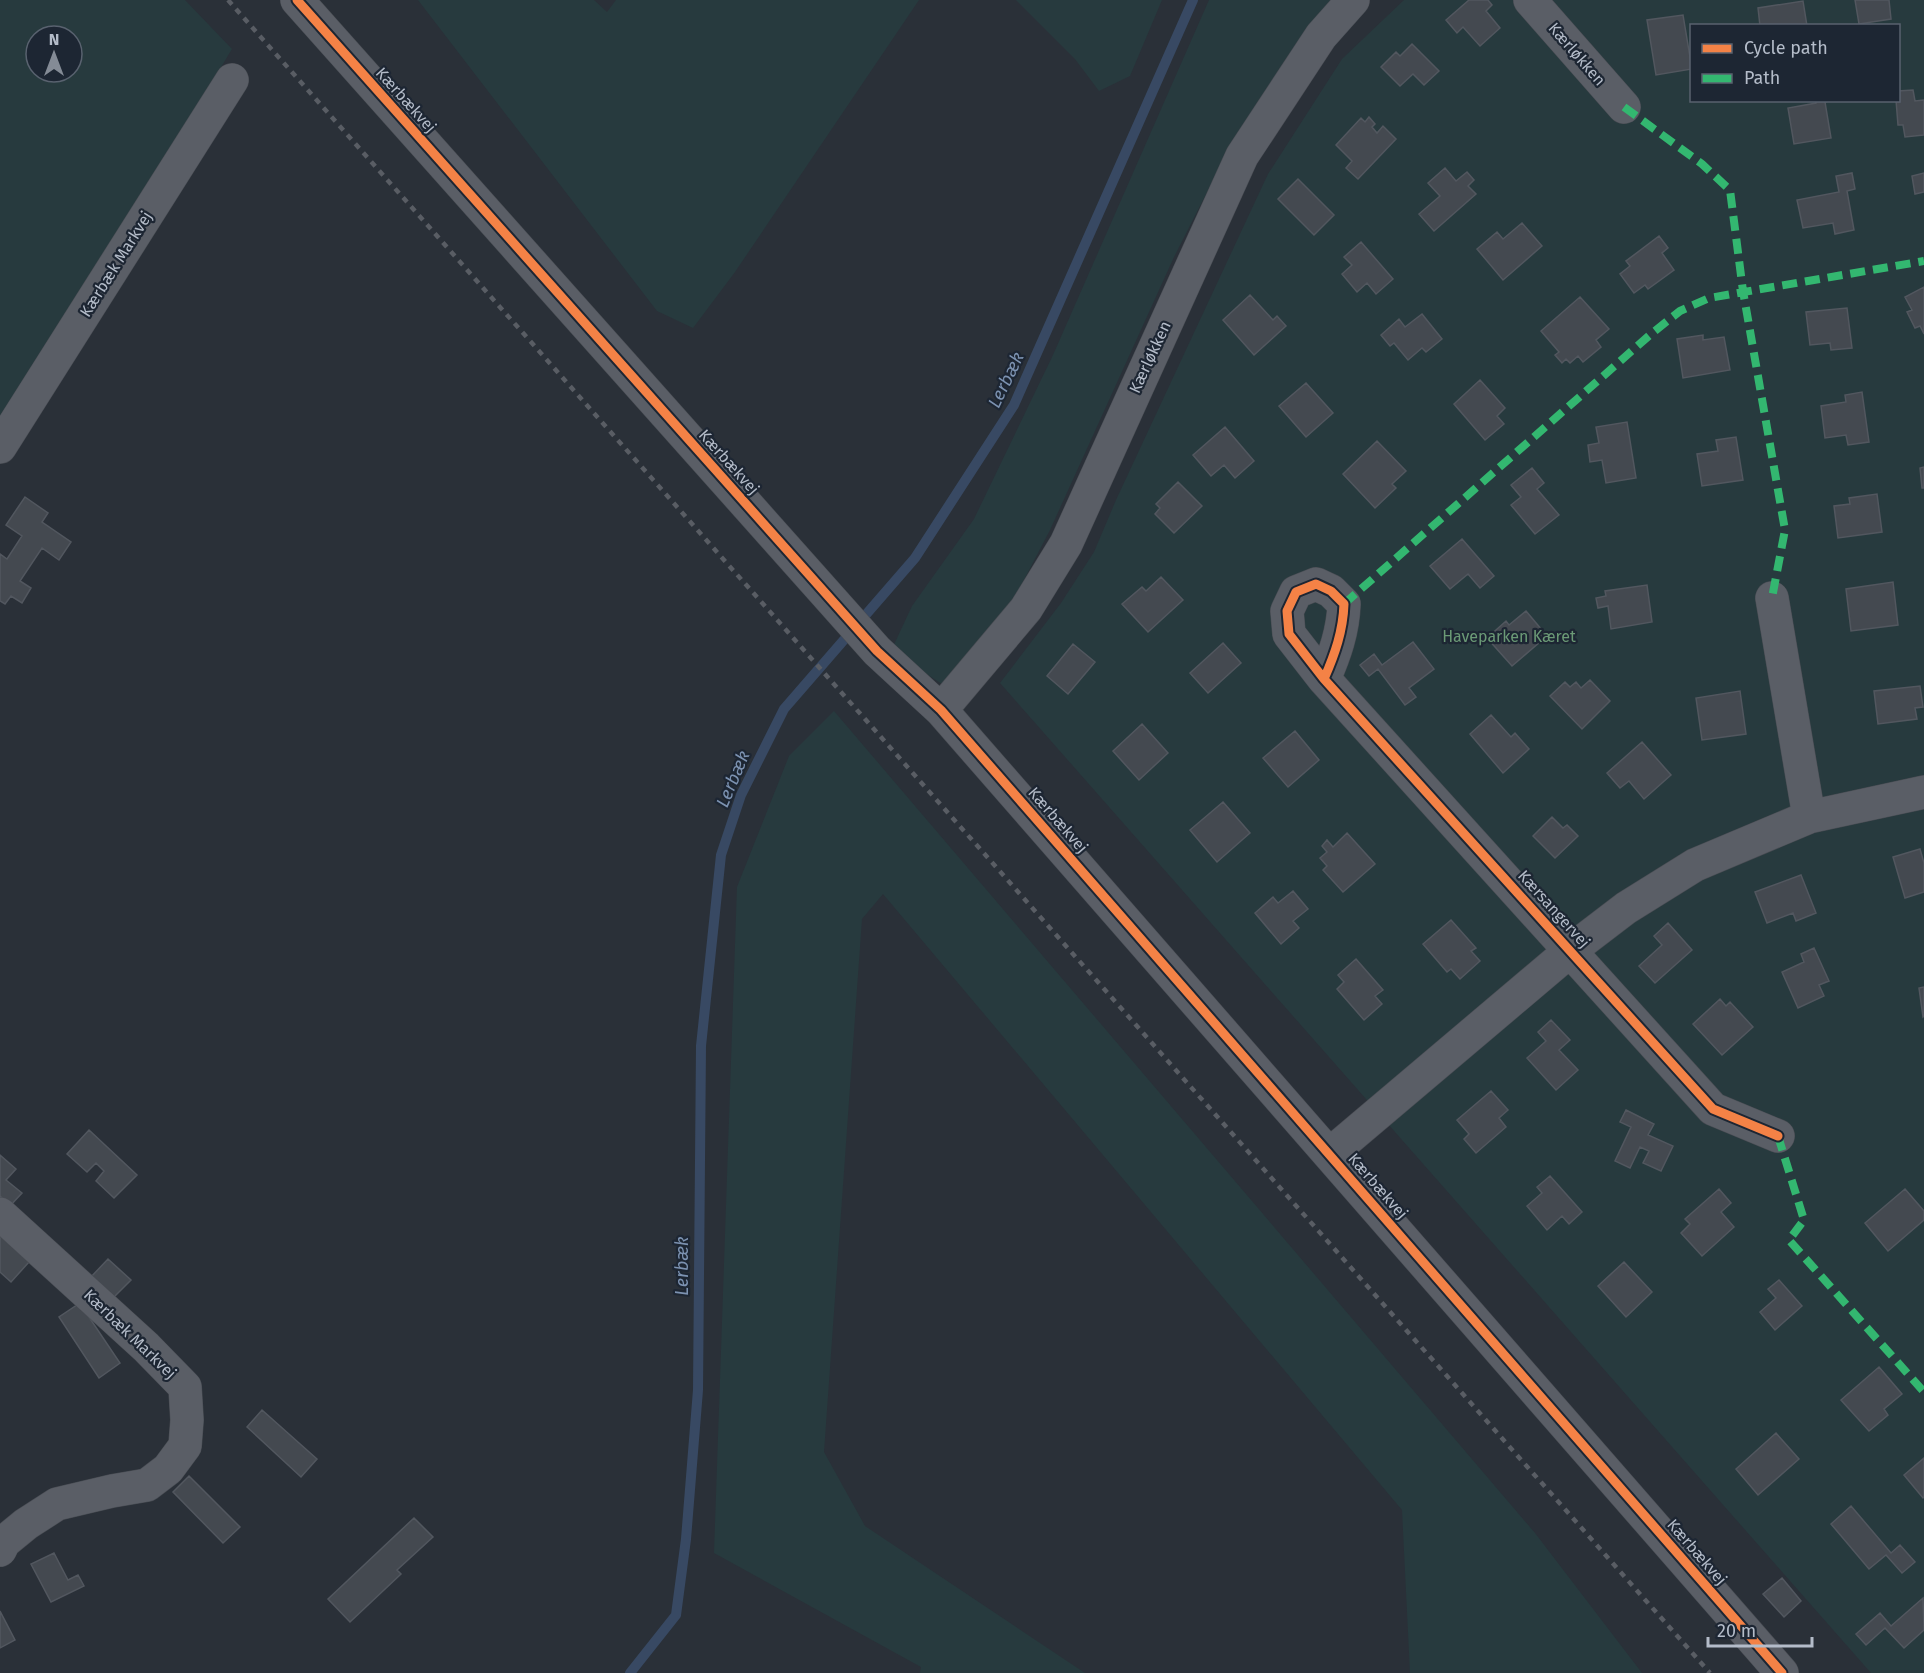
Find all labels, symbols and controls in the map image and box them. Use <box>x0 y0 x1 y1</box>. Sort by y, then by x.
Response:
street label: Kærløkken <box>1544 19 1610 89</box>
north arrow <box>24 24 84 84</box>
legend <box>1690 24 1900 102</box>
text: N <box>49 30 59 49</box>
text: Cycle path <box>1744 37 1828 59</box>
street label: Kærbækvej <box>372 63 440 137</box>
text: Path <box>1744 67 1780 89</box>
street label: Kærbæk Markvej <box>76 208 156 320</box>
street label: Kærløkken <box>1125 318 1175 396</box>
water label: Lerbæk <box>983 348 1029 411</box>
street label: Kærbækvej <box>695 425 763 499</box>
park label: Haveparken Kæret <box>1442 627 1576 646</box>
water label: Lerbæk <box>711 747 755 811</box>
street label: Kærbækvej <box>1024 783 1092 857</box>
street label: Kærsangervej <box>1514 866 1594 952</box>
street label: Kærbækvej <box>1344 1149 1412 1223</box>
water label: Lerbæk <box>671 1236 693 1296</box>
street label: Kærbæk Markvej <box>80 1285 180 1383</box>
street label: Kærbækvej <box>1663 1515 1731 1589</box>
scale bar <box>1708 1610 1812 1648</box>
text: 20 m <box>1717 1620 1756 1642</box>

